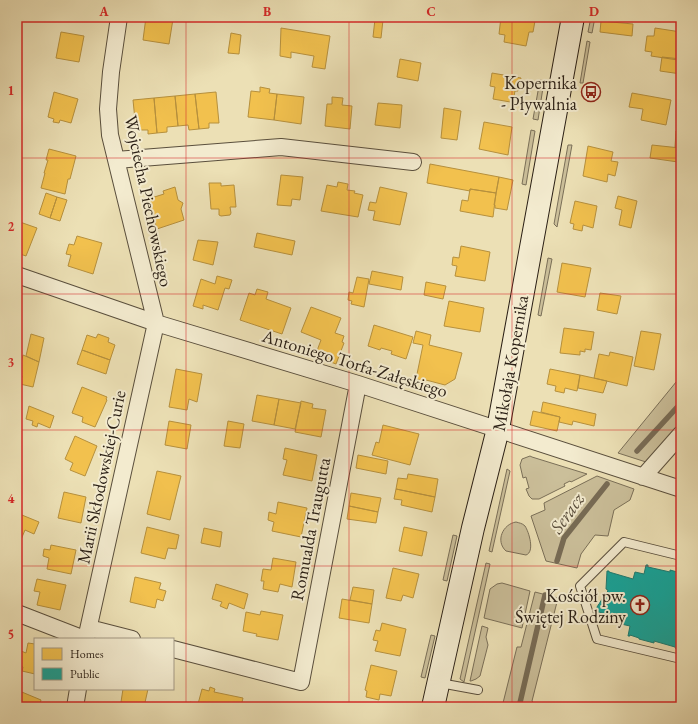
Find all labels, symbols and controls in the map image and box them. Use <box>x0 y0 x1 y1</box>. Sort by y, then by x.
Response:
text: A <box>98 3 109 20</box>
text: B <box>263 3 271 20</box>
text: C <box>426 3 436 20</box>
text: D <box>589 3 599 20</box>
place label: Kopernika - Pływalnia <box>501 71 578 115</box>
bus stop icon: Kopernika - Pływalnia <box>580 81 602 103</box>
text: 1 <box>8 82 15 99</box>
street label: Wojciecha Piechowskiego <box>120 113 178 289</box>
text: 2 <box>8 218 15 235</box>
street label: Mikołaja Kopernika <box>487 292 533 433</box>
street label: Antoniego Torfa-Załęskiego <box>259 324 451 402</box>
text: 3 <box>8 354 15 371</box>
street label: Marii Skłodowskiej-Curie <box>71 388 131 566</box>
street label: Romualda Traugutta <box>285 455 335 603</box>
water label: Seracz <box>543 487 590 539</box>
text: 4 <box>8 490 15 507</box>
place label: Kościół pw. Świętej Rodziny <box>515 584 626 628</box>
church icon: Kościół pw. Świętej Rodziny <box>629 594 651 616</box>
text: 5 <box>8 626 14 643</box>
legend <box>34 638 174 690</box>
text: Homes <box>70 646 104 662</box>
text: Public <box>70 666 100 682</box>

